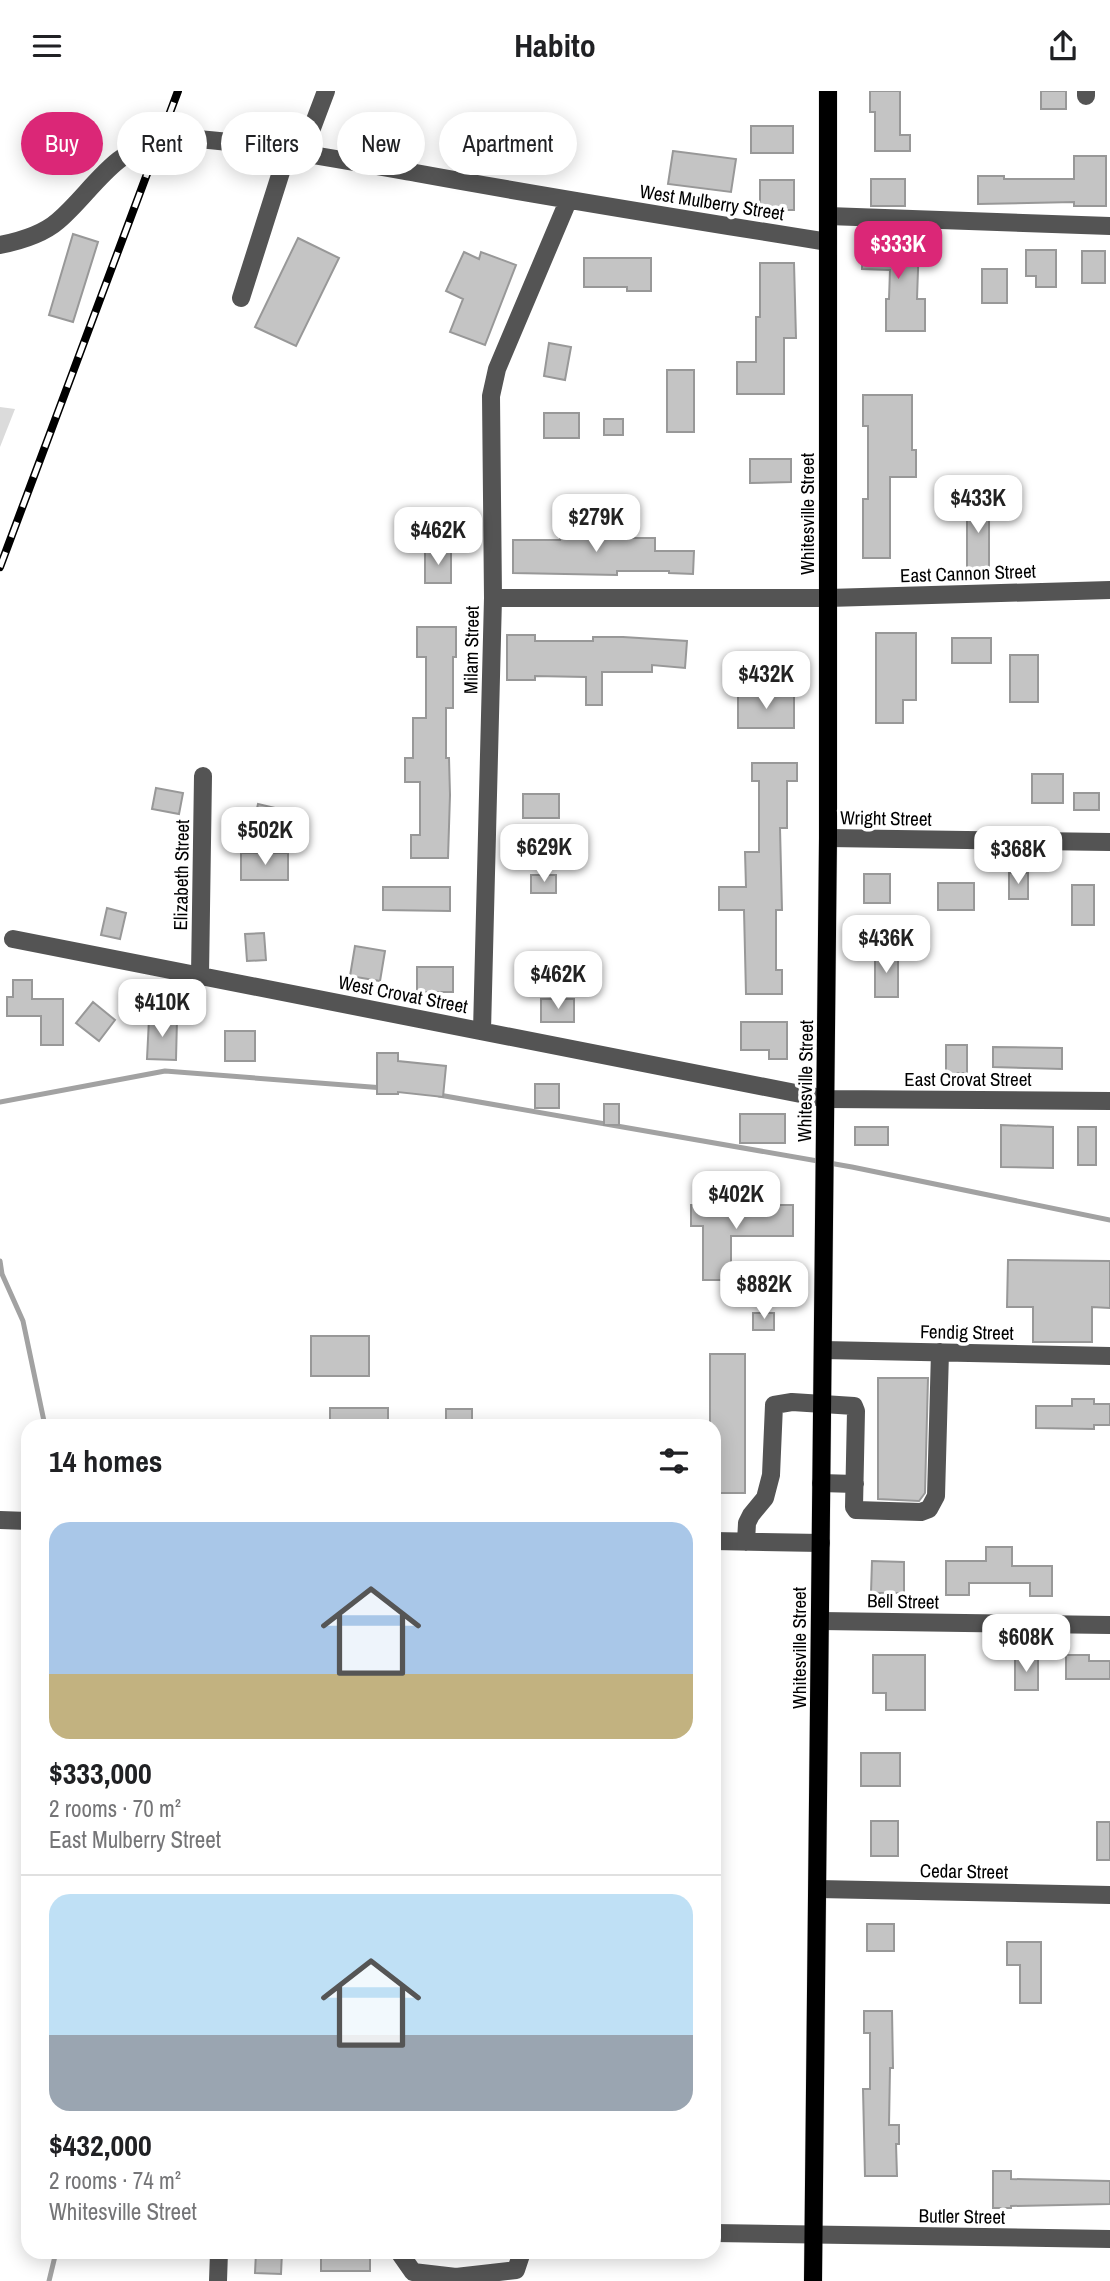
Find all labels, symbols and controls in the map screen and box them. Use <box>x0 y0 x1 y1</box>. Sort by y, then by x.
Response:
text: Habito <box>514 24 596 67</box>
icon: menu <box>28 27 66 65</box>
icon: share <box>1044 27 1082 65</box>
chip: Buy <box>21 112 103 175</box>
chip: Rent <box>117 112 207 175</box>
chip: Filters <box>221 112 323 175</box>
chip: New <box>337 112 425 175</box>
chip: Apartment <box>439 112 577 175</box>
street label: West Mulberry Street <box>638 178 787 226</box>
pin: $333K <box>849 221 947 281</box>
text: $333K <box>870 228 926 259</box>
street label: Whitesville Street <box>794 452 820 575</box>
pin: $433K <box>929 475 1027 535</box>
text: $433K <box>950 482 1006 513</box>
pin: $279K <box>547 495 645 554</box>
text: $279K <box>568 501 624 532</box>
pin: $462K <box>389 507 487 567</box>
text: $462K <box>410 514 466 545</box>
street label: East Cannon Street <box>900 558 1037 588</box>
street label: Milam Street <box>457 605 485 694</box>
pin: $432K <box>717 651 815 711</box>
text: $432K <box>738 658 794 689</box>
street label: Wright Street <box>840 804 933 832</box>
pin: $502K <box>216 807 314 867</box>
text: $502K <box>237 814 293 845</box>
street label: Elizabeth Street <box>167 819 195 931</box>
pin: $629K <box>495 825 593 884</box>
pin: $368K <box>969 827 1067 886</box>
text: $629K <box>516 831 572 862</box>
text: $368K <box>990 833 1046 864</box>
pin: $436K <box>837 915 935 975</box>
text: $436K <box>858 922 914 953</box>
pin: $462K <box>509 951 607 1011</box>
text: $462K <box>530 958 586 989</box>
street label: West Crovat Street <box>336 969 471 1019</box>
pin: $410K <box>113 979 211 1039</box>
text: $410K <box>134 986 190 1017</box>
street label: Whitesville Street <box>791 1019 819 1142</box>
street label: East Crovat Street <box>904 1066 1032 1092</box>
pin: $402K <box>687 1171 785 1231</box>
text: $402K <box>708 1178 764 1209</box>
pin: $882K <box>715 1261 813 1321</box>
text: $882K <box>736 1268 792 1299</box>
street label: Fendig Street <box>920 1318 1015 1346</box>
text: 14 homes <box>49 1441 163 1481</box>
icon: filters <box>655 1442 693 1480</box>
icon: home <box>308 1568 434 1694</box>
street label: Whitesville Street <box>786 1586 812 1709</box>
street label: Bell Street <box>867 1587 940 1615</box>
pin: $608K <box>977 1615 1075 1674</box>
text: $608K <box>998 1621 1054 1652</box>
text: $333,000 <box>49 1753 152 1793</box>
text: 2 rooms · 70 m² <box>49 1793 181 1824</box>
text: East Mulberry Street <box>49 1824 221 1855</box>
street label: Cedar Street <box>920 1857 1009 1885</box>
icon: home <box>308 1940 434 2066</box>
text: $432,000 <box>49 2125 152 2165</box>
text: 2 rooms · 74 m² <box>49 2165 181 2196</box>
text: Whitesville Street <box>49 2196 197 2227</box>
street label: Butler Street <box>918 2202 1006 2230</box>

